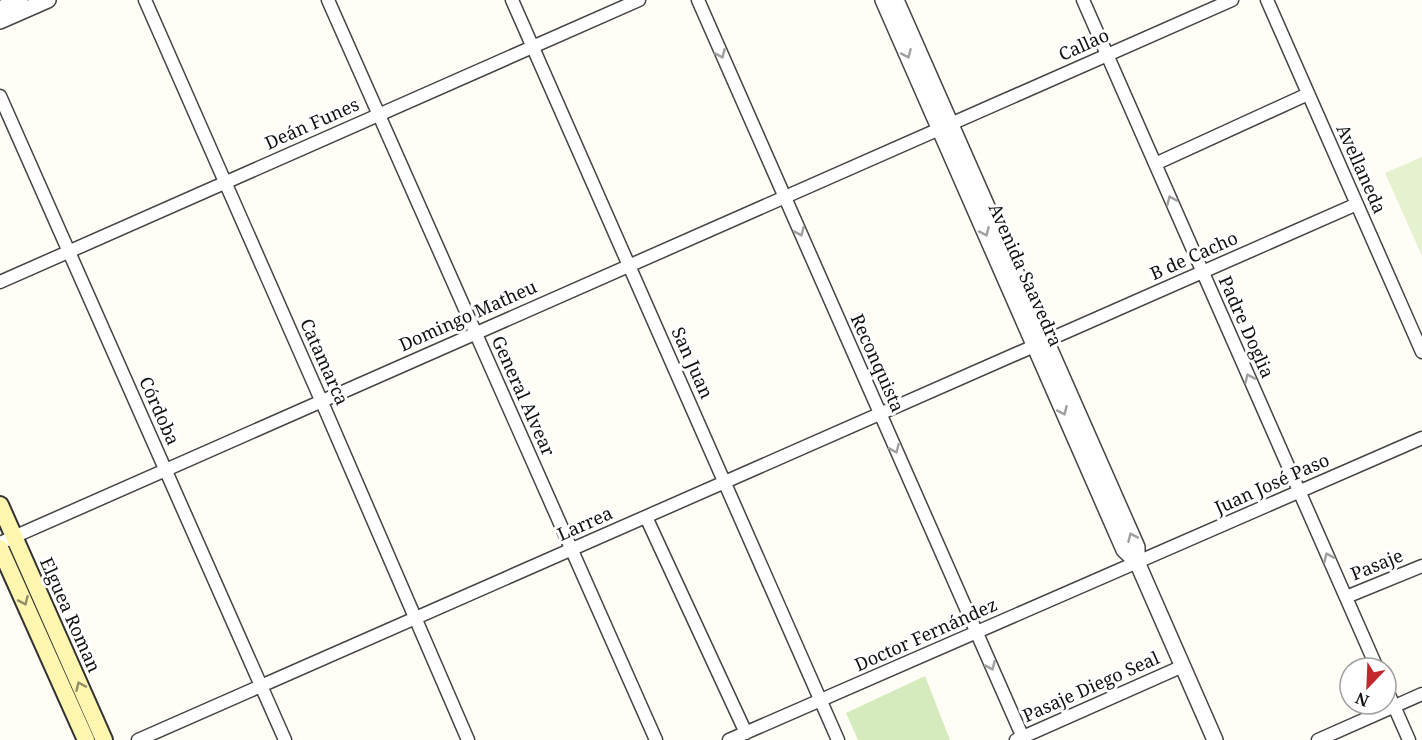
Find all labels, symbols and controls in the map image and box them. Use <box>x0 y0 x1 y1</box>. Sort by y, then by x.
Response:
street label: Callao <box>1055 22 1113 66</box>
one-way arrow <box>714 47 726 58</box>
one-way arrow <box>900 47 912 58</box>
street label: Deán Funes <box>261 92 362 155</box>
street label: Avellaneda <box>1332 120 1392 217</box>
one-way arrow <box>1166 195 1178 206</box>
street label: Avenida Saavedra <box>984 199 1068 350</box>
street label: B de Cacho <box>1146 225 1241 285</box>
one-way arrow <box>793 226 805 237</box>
one-way arrow <box>978 226 990 237</box>
street label: Padre Doglia <box>1214 272 1280 381</box>
street label: Domingo Matheu <box>395 274 541 356</box>
street label: Reconquista <box>846 310 910 415</box>
street label: Catamarca <box>295 315 355 409</box>
street label: San Juan <box>667 323 719 402</box>
street label: General Alvear <box>487 332 561 460</box>
street label: Córdoba <box>134 373 186 449</box>
one-way arrow <box>1245 374 1257 385</box>
one-way arrow <box>1056 404 1068 415</box>
one-way arrow <box>888 443 900 454</box>
street label: Juan José Paso <box>1210 447 1333 519</box>
street label: Larrea <box>553 500 616 546</box>
one-way arrow <box>1128 533 1140 544</box>
street label: Pasaje <box>1347 543 1406 585</box>
one-way arrow <box>1323 552 1335 563</box>
street label: Elguea Roman <box>35 553 107 676</box>
street label: Doctor Fernández <box>851 592 1001 676</box>
one-way arrow <box>17 595 29 606</box>
street label: Pasaje Diego Seal <box>1018 645 1163 727</box>
north arrow <box>1338 656 1398 716</box>
one-way arrow <box>983 660 995 671</box>
one-way arrow <box>75 682 87 693</box>
text: N <box>1352 687 1372 712</box>

